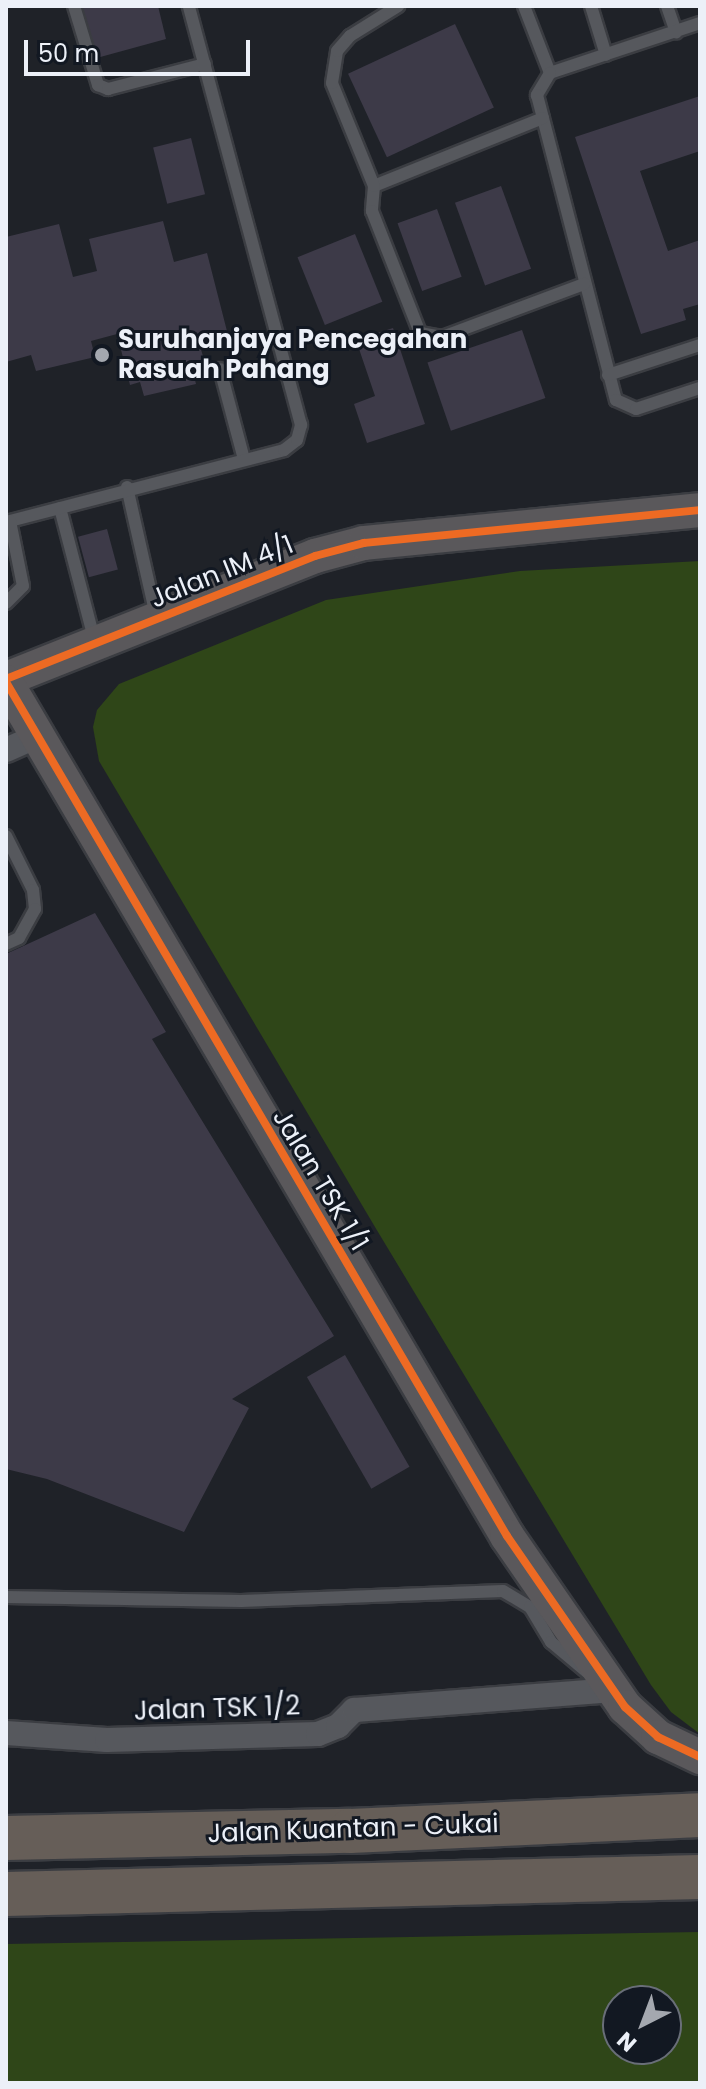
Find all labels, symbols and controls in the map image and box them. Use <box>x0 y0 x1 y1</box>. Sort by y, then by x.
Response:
scale bar <box>28 24 254 74</box>
text: 50 m <box>38 37 99 70</box>
place label: Suruhanjaya Pencegahan Rasuah Pahang <box>118 324 467 386</box>
marker: Suruhanjaya Pencegahan Rasuah Pahang <box>93 346 111 364</box>
street label: Jalan IM 4/1 <box>146 529 298 615</box>
street label: Jalan TSK 1/1 <box>265 1103 375 1257</box>
street label: Jalan TSK 1/2 <box>133 1691 301 1727</box>
street label: Jalan Kuantan - Cukai <box>207 1808 499 1850</box>
north arrow <box>602 1985 682 2065</box>
text: N <box>610 2025 643 2059</box>

